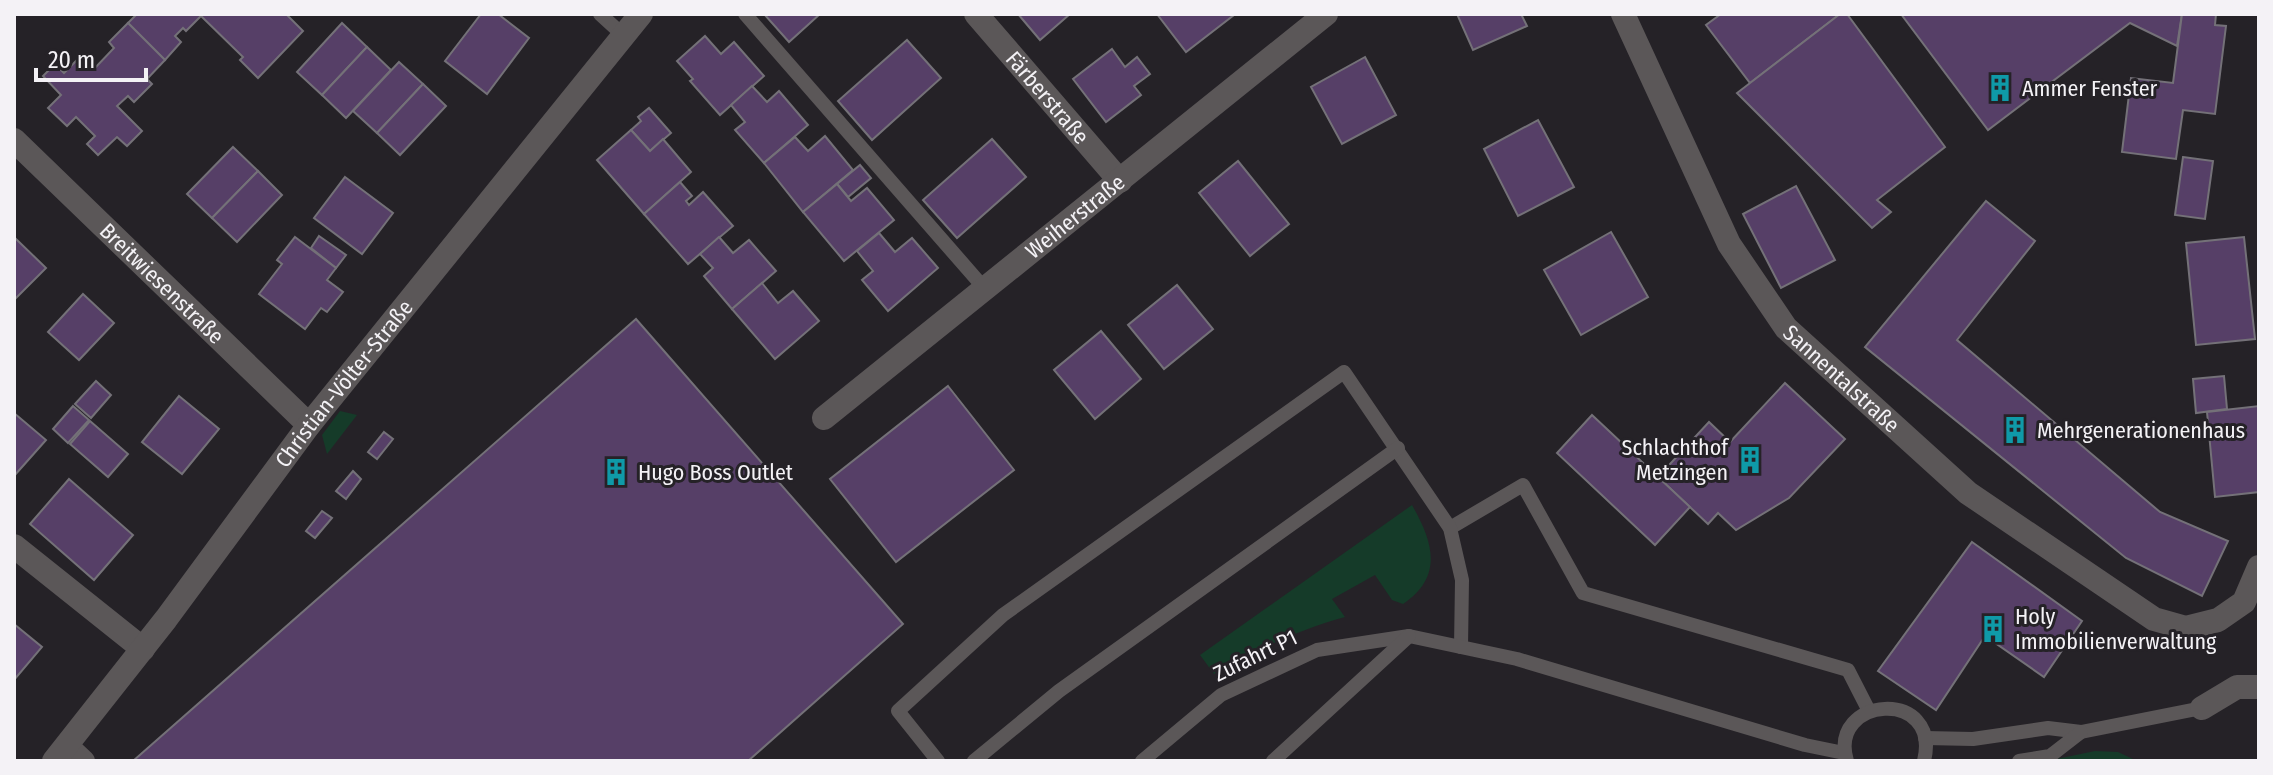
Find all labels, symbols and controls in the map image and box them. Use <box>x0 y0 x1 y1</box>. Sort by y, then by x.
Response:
scale bar <box>36 32 146 82</box>
text: 20 m <box>48 46 95 74</box>
street label: Färberstraße <box>1000 46 1095 150</box>
building icon: Ammer Fenster <box>1985 73 2015 103</box>
place label: Ammer Fenster <box>2022 75 2158 102</box>
street label: Weiherstraße <box>1020 168 1130 265</box>
street label: Breitwiesenstraße <box>94 217 230 350</box>
street label: Christian-Völter-Straße <box>269 294 419 473</box>
street label: Sannentalstraße <box>1778 319 1905 439</box>
building icon: Mehrgenerationenhaus <box>2000 415 2030 445</box>
place label: Mehrgenerationenhaus <box>2037 417 2245 444</box>
place label: Schlachthof Metzingen <box>1621 434 1729 486</box>
building icon: Schlachthof Metzingen <box>1735 445 1765 475</box>
building icon: Hugo Boss Outlet <box>601 457 631 487</box>
place label: Hugo Boss Outlet <box>638 459 794 486</box>
place label: Holy Immobilienverwaltung <box>2015 603 2217 655</box>
building icon: Holy Immobilienverwaltung <box>1978 614 2008 644</box>
street label: Zufahrt P1 <box>1209 624 1302 687</box>

